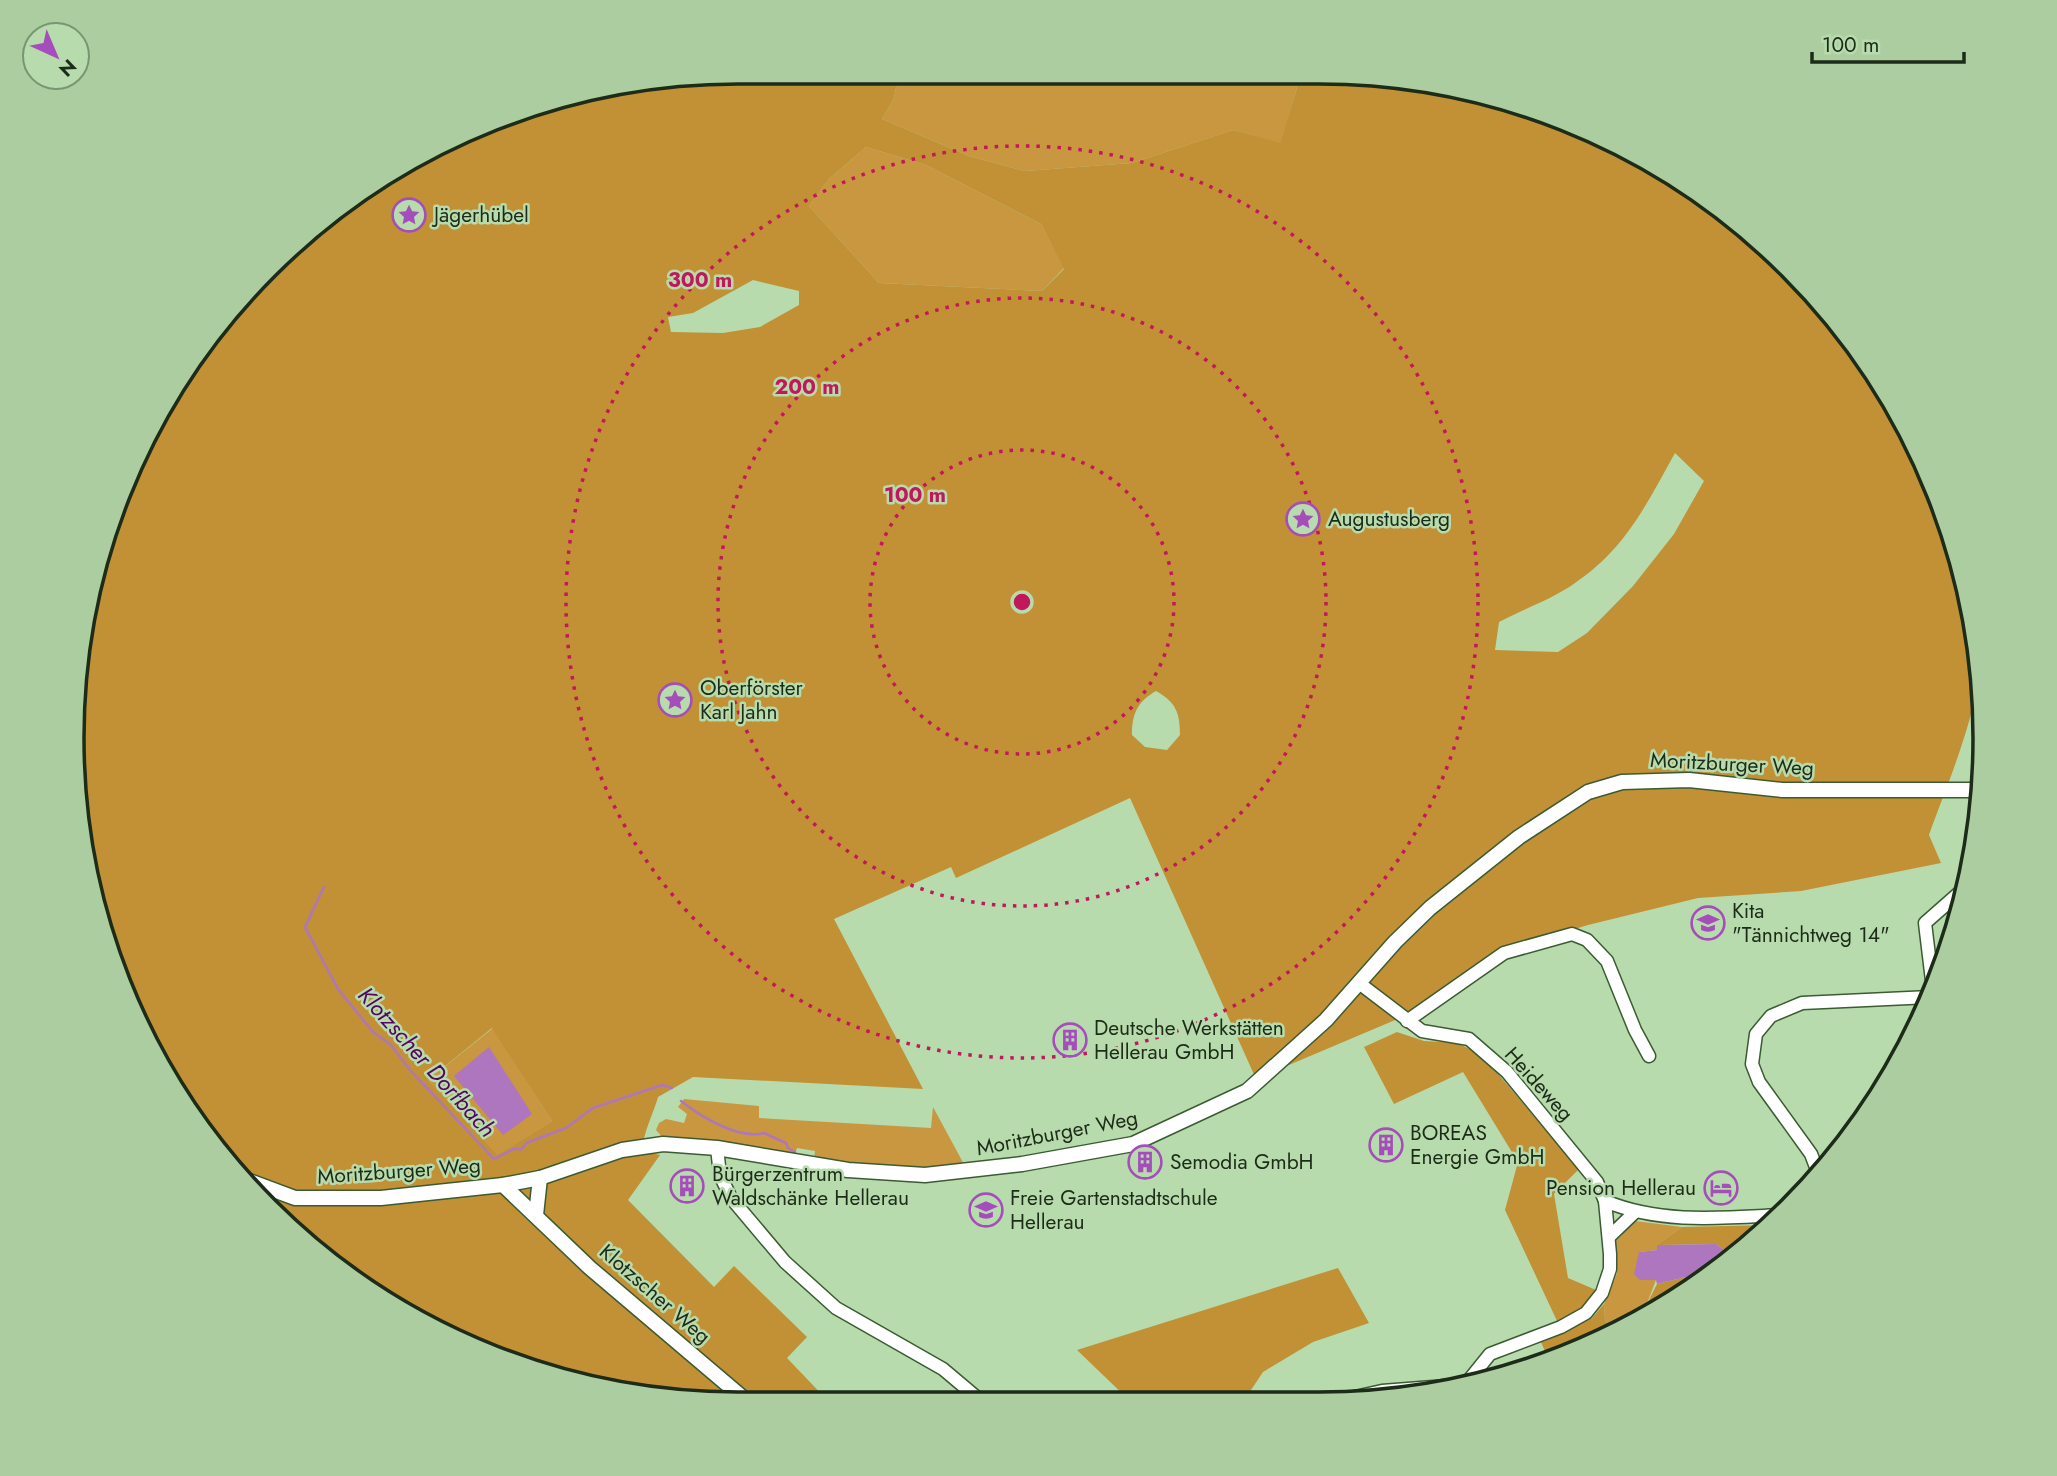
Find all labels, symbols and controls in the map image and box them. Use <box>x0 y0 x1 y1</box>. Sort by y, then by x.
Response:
north arrow <box>21 21 91 91</box>
scale bar <box>1812 21 1964 65</box>
text: 100 m <box>1822 30 1879 60</box>
text: N <box>53 53 82 83</box>
place icon: Jägerhübel <box>390 196 428 234</box>
place label: Jägerhübel <box>431 200 529 230</box>
text: 300 m <box>668 265 732 295</box>
text: 200 m <box>774 372 840 402</box>
text: 100 m <box>884 480 946 510</box>
place icon: Augustusberg <box>1284 500 1322 538</box>
place label: Augustusberg <box>1328 504 1450 534</box>
centre of rings <box>1010 590 1034 614</box>
place label: Oberförster Karl Jahn <box>700 673 804 727</box>
place icon: Oberförster Karl Jahn <box>656 681 694 719</box>
street label: Moritzburger Weg <box>1649 745 1815 783</box>
place label: Kita "Tännichtweg 14" <box>1732 896 1890 950</box>
school or university icon: Kita "Tännichtweg 14" <box>1689 904 1727 942</box>
water label: Klotzscher Dorfbach <box>350 979 504 1145</box>
place label: Deutsche Werkstätten Hellerau GmbH <box>1094 1013 1284 1067</box>
building icon: Deutsche Werkstätten Hellerau GmbH <box>1051 1021 1089 1059</box>
street label: Heideweg <box>1498 1040 1580 1128</box>
street label: Moritzburger Weg <box>974 1103 1140 1163</box>
place label: BOREAS Energie GmbH <box>1410 1118 1544 1172</box>
building icon: BOREAS Energie GmbH <box>1367 1126 1405 1164</box>
building icon: Semodia GmbH <box>1126 1143 1164 1181</box>
place label: Semodia GmbH <box>1170 1147 1314 1177</box>
street label: Moritzburger Weg <box>316 1150 482 1192</box>
place label: Bürgerzentrum Waldschänke Hellerau <box>712 1159 909 1213</box>
building icon: Bürgerzentrum Waldschänke Hellerau <box>668 1167 706 1205</box>
hotel icon: Pension Hellerau <box>1702 1169 1740 1207</box>
place label: Pension Hellerau <box>1546 1173 1696 1203</box>
place label: Freie Gartenstadtschule Hellerau <box>1010 1183 1218 1237</box>
school or university icon: Freie Gartenstadtschule Hellerau <box>967 1191 1005 1229</box>
street label: Klotzscher Weg <box>593 1237 717 1351</box>

